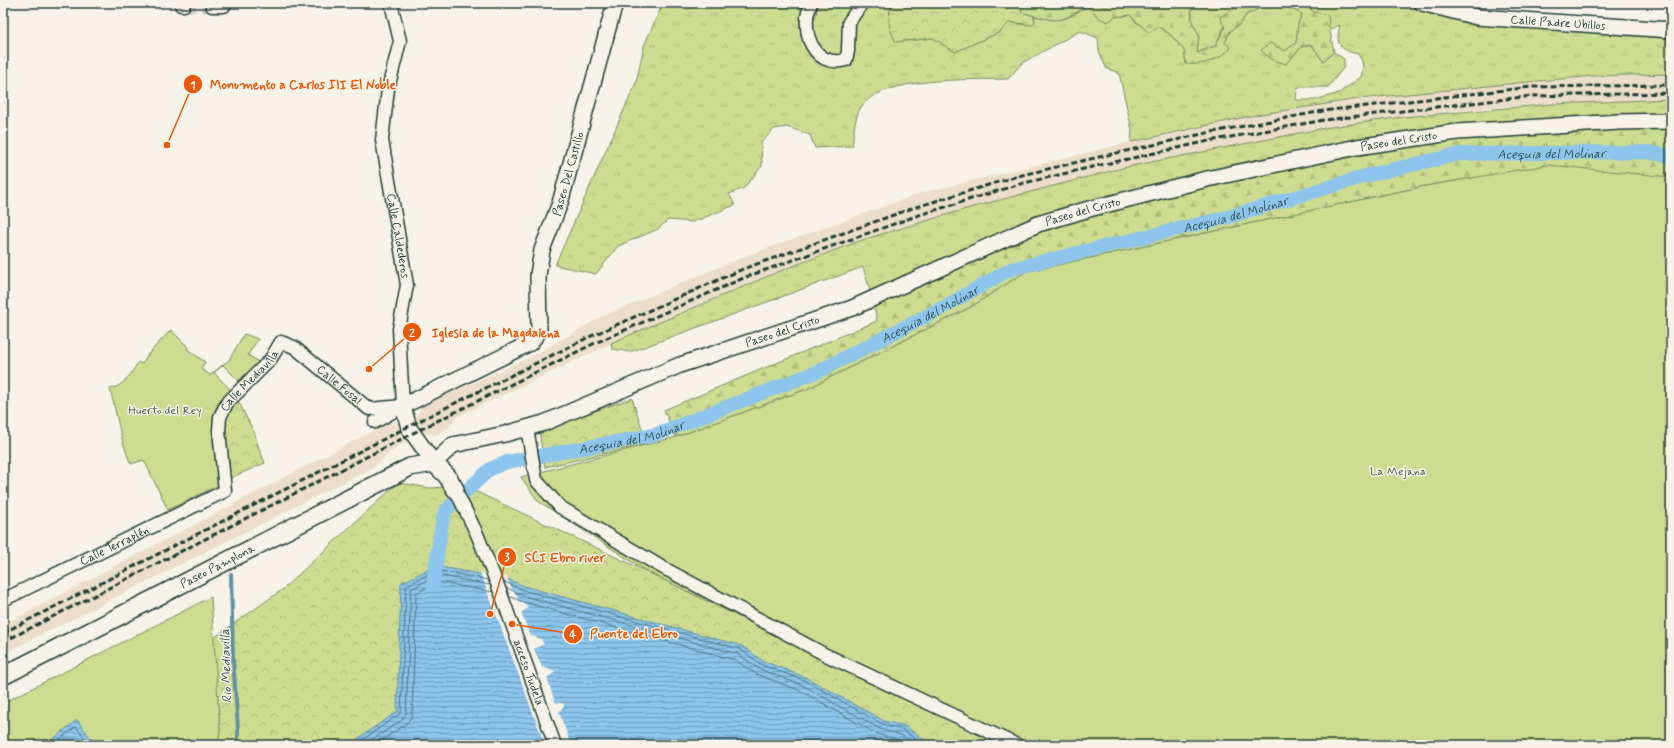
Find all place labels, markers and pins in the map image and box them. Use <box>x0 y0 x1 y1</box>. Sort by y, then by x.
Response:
callout: Monumento a Carlos III El Noble <box>183 72 403 97</box>
callout: Iglesia de la Magdalena <box>402 320 569 345</box>
callout: SCI Ebro river <box>497 545 612 570</box>
callout: Puente del Ebro <box>563 621 684 646</box>

